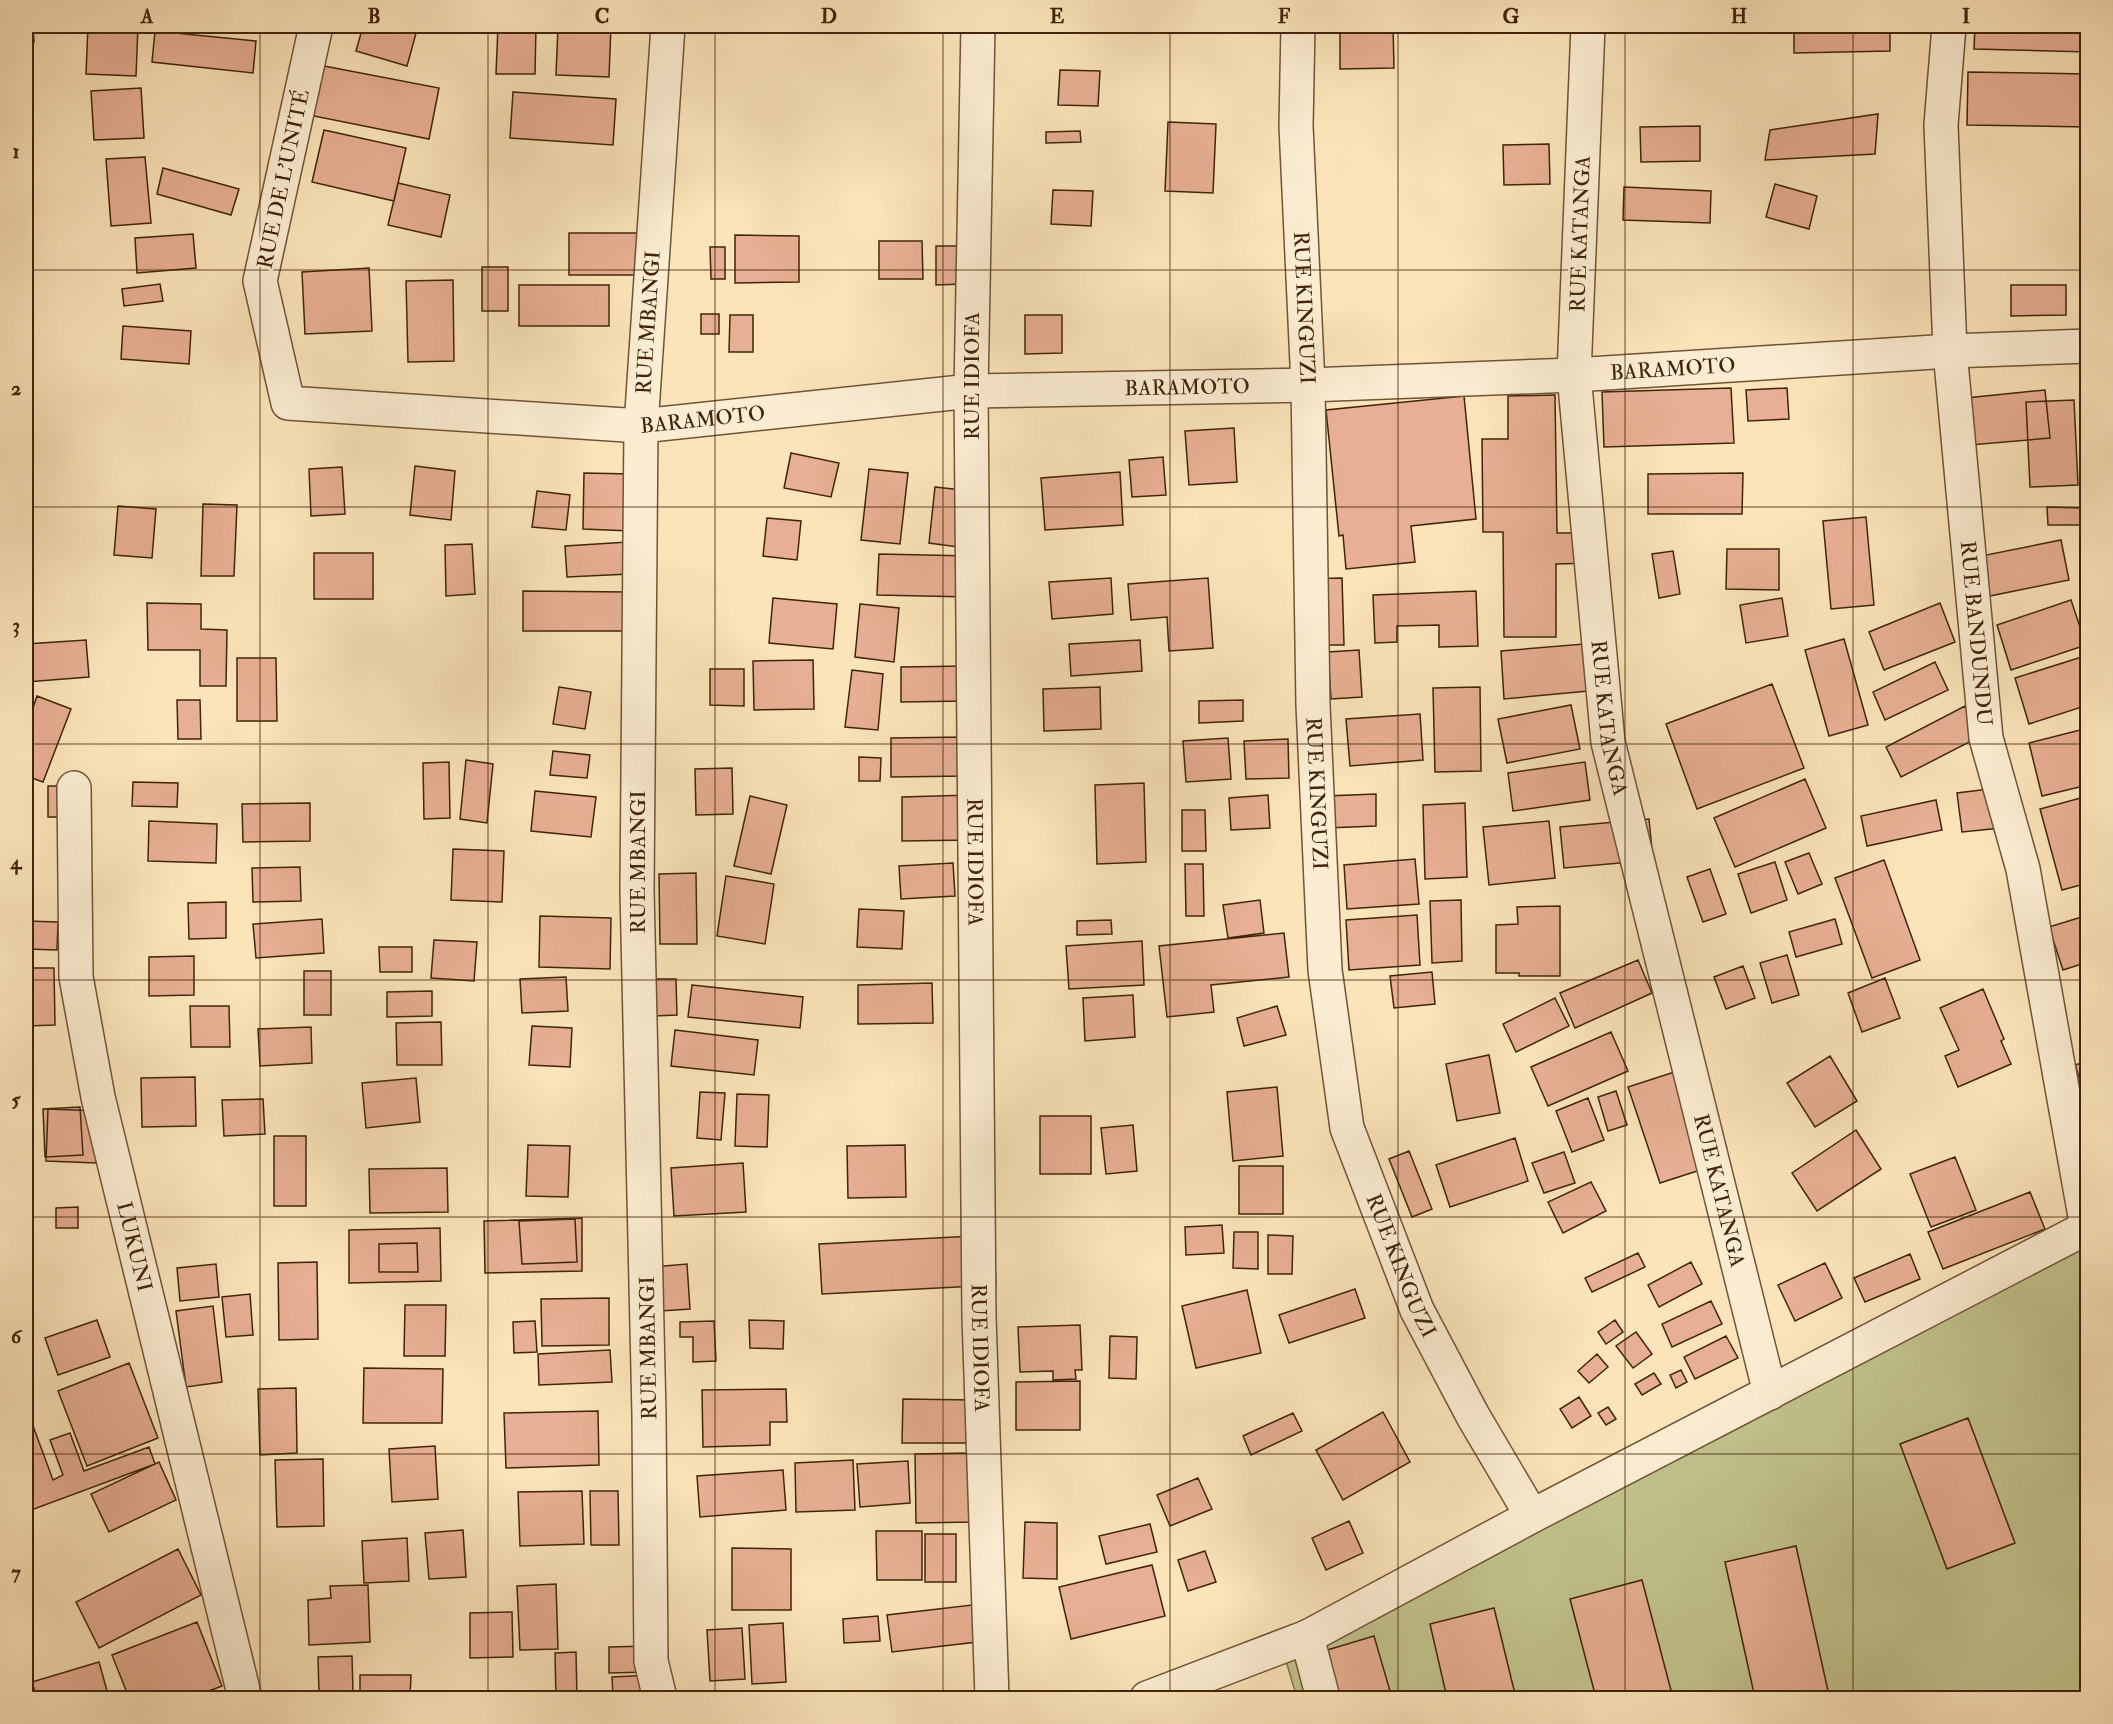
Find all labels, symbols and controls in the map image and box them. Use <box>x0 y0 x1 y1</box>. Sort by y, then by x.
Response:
text: A <box>140 4 154 29</box>
text: B <box>367 4 381 29</box>
text: C <box>595 4 609 29</box>
text: D <box>821 4 837 29</box>
text: E <box>1050 4 1065 29</box>
text: F <box>1278 4 1291 29</box>
text: G <box>1503 4 1520 29</box>
text: H <box>1731 4 1747 29</box>
text: I <box>1962 4 1970 29</box>
street label: RUE DE L'UNITÉ <box>251 87 316 271</box>
text: 1 <box>12 139 20 164</box>
street label: RUE KATANGA <box>1564 155 1597 313</box>
street label: RUE KINGUZI <box>1287 231 1321 385</box>
street label: RUE MBANGI <box>630 250 667 395</box>
street label: RUE IDIOFA <box>959 312 986 440</box>
street label: BARAMOTO <box>1609 352 1736 387</box>
street label: BARAMOTO <box>1124 373 1250 402</box>
text: 2 <box>11 376 21 401</box>
street label: BARAMOTO <box>639 400 766 440</box>
street label: RUE BANDUNDU <box>1954 540 1998 727</box>
text: 3 <box>12 613 20 638</box>
street label: RUE KATANGA <box>1585 639 1634 798</box>
street label: RUE KINGUZI <box>1300 717 1333 871</box>
street label: RUE MBANGI <box>625 790 652 934</box>
street label: RUE IDIOFA <box>961 798 989 926</box>
text: 4 <box>10 850 23 875</box>
text: 5 <box>12 1087 22 1112</box>
street label: RUE KATANGA <box>1687 1111 1751 1270</box>
street label: RUE KINGUZI <box>1360 1190 1442 1342</box>
street label: LUKUNI <box>110 1199 158 1294</box>
street label: RUE MBANGI <box>634 1276 663 1420</box>
street label: RUE IDIOFA <box>965 1284 995 1412</box>
text: 6 <box>11 1324 23 1349</box>
text: 7 <box>11 1560 21 1585</box>

